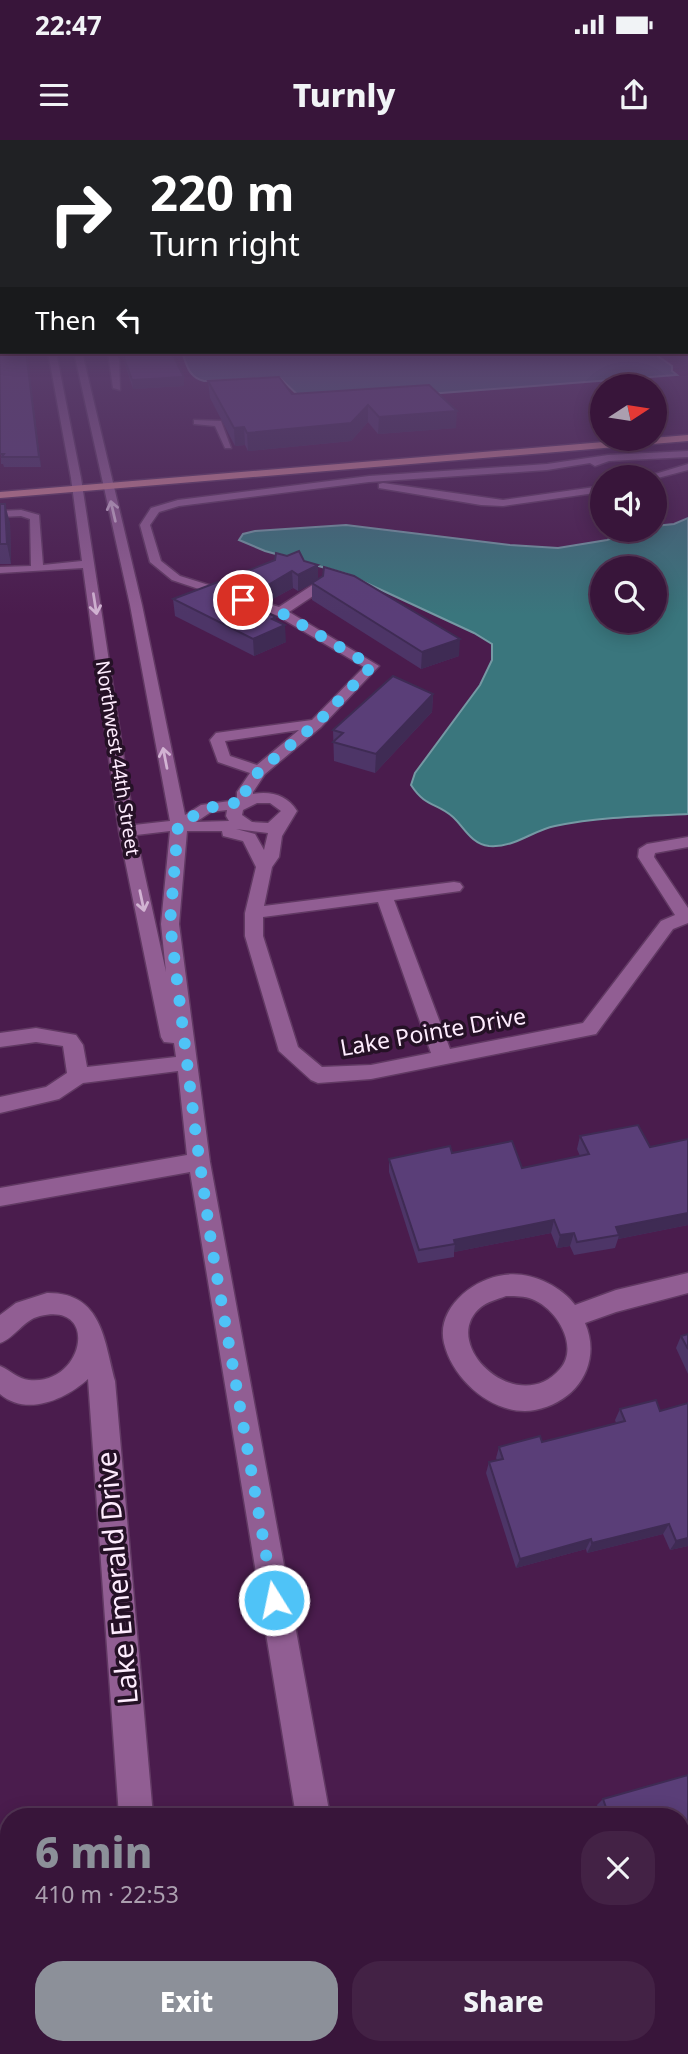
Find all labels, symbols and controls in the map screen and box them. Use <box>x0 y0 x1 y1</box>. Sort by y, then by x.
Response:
text: 22:47 <box>35 7 102 43</box>
text: Turnly <box>293 73 395 116</box>
icon: menu <box>35 76 73 114</box>
icon: share <box>615 76 653 114</box>
text: 220 m <box>150 159 295 225</box>
icon: right <box>35 168 126 259</box>
text: Turn right <box>150 222 300 265</box>
icon: left <box>110 301 148 339</box>
text: Then <box>35 302 96 338</box>
north arrow <box>590 374 667 452</box>
map controls <box>590 374 667 633</box>
button: sound <box>590 465 667 542</box>
one-way arrow <box>106 500 120 523</box>
button: search <box>590 556 667 633</box>
pin <box>213 570 273 630</box>
icon: arrive <box>224 581 262 619</box>
one-way arrow <box>89 592 102 615</box>
street label: Northwest 44th Street <box>90 659 146 858</box>
one-way arrow <box>158 747 172 770</box>
one-way arrow <box>136 890 149 912</box>
street label: Lake Pointe Drive <box>337 999 528 1063</box>
street label: Lake Emerald Drive <box>86 1450 146 1706</box>
position arrow <box>237 1563 311 1637</box>
text: 6 min <box>35 1823 152 1880</box>
button: close <box>581 1831 655 1905</box>
text: 410 m · 22:53 <box>35 1878 179 1910</box>
button: Exit <box>35 1961 338 2041</box>
button: Share <box>352 1961 655 2041</box>

